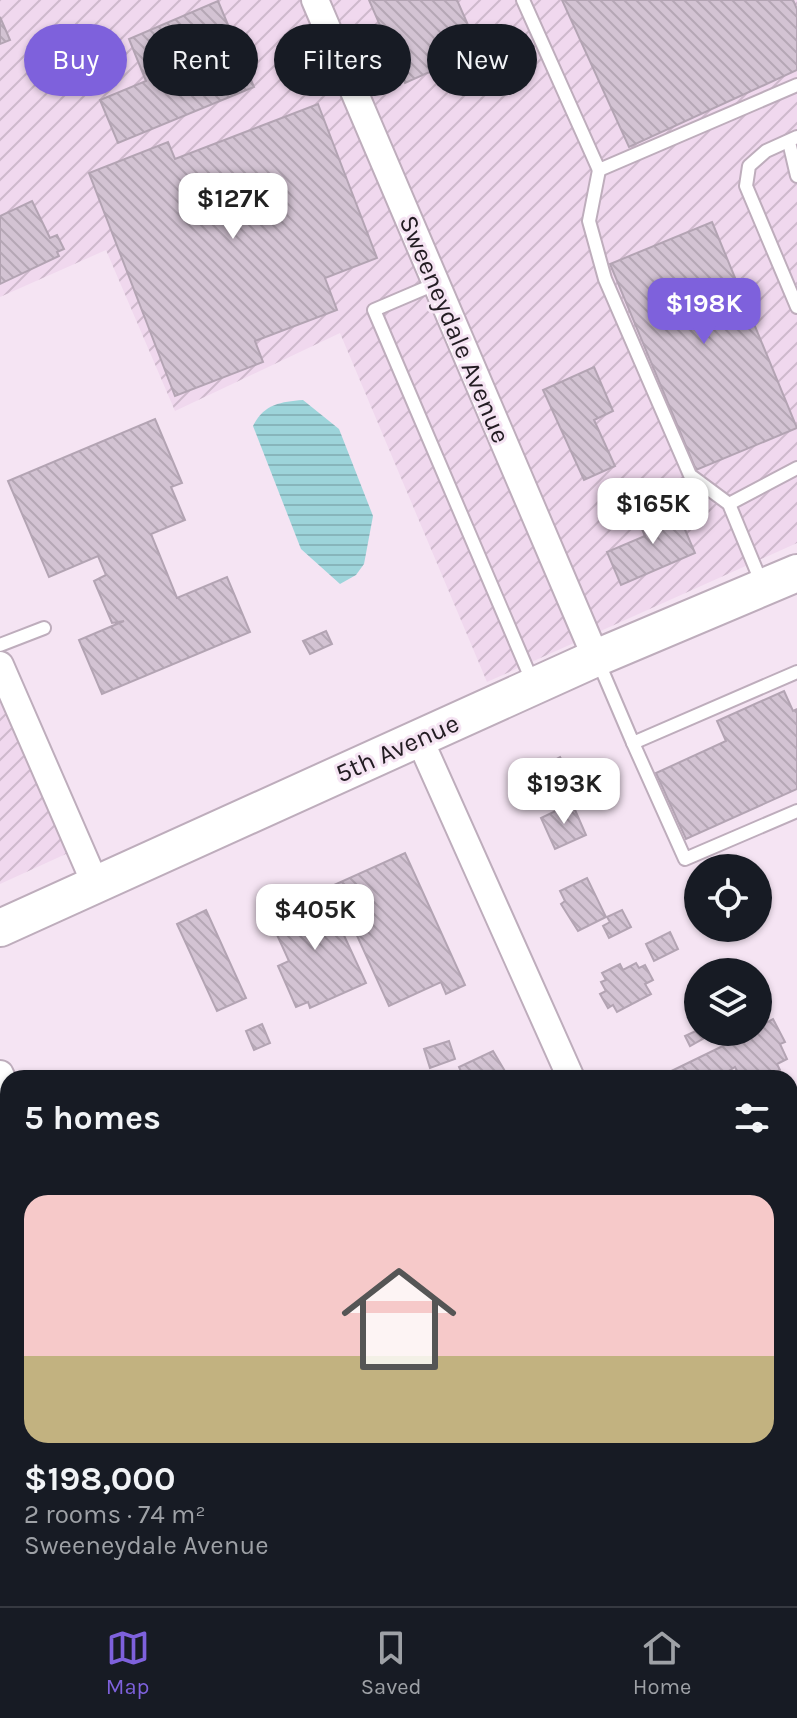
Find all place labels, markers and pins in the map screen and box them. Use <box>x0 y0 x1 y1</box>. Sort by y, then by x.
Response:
pin: $127K <box>177 173 289 241</box>
pin: $198K <box>648 278 760 346</box>
pin: $165K <box>597 478 709 546</box>
pin: $193K <box>508 758 620 826</box>
pin: $405K <box>259 884 371 952</box>

